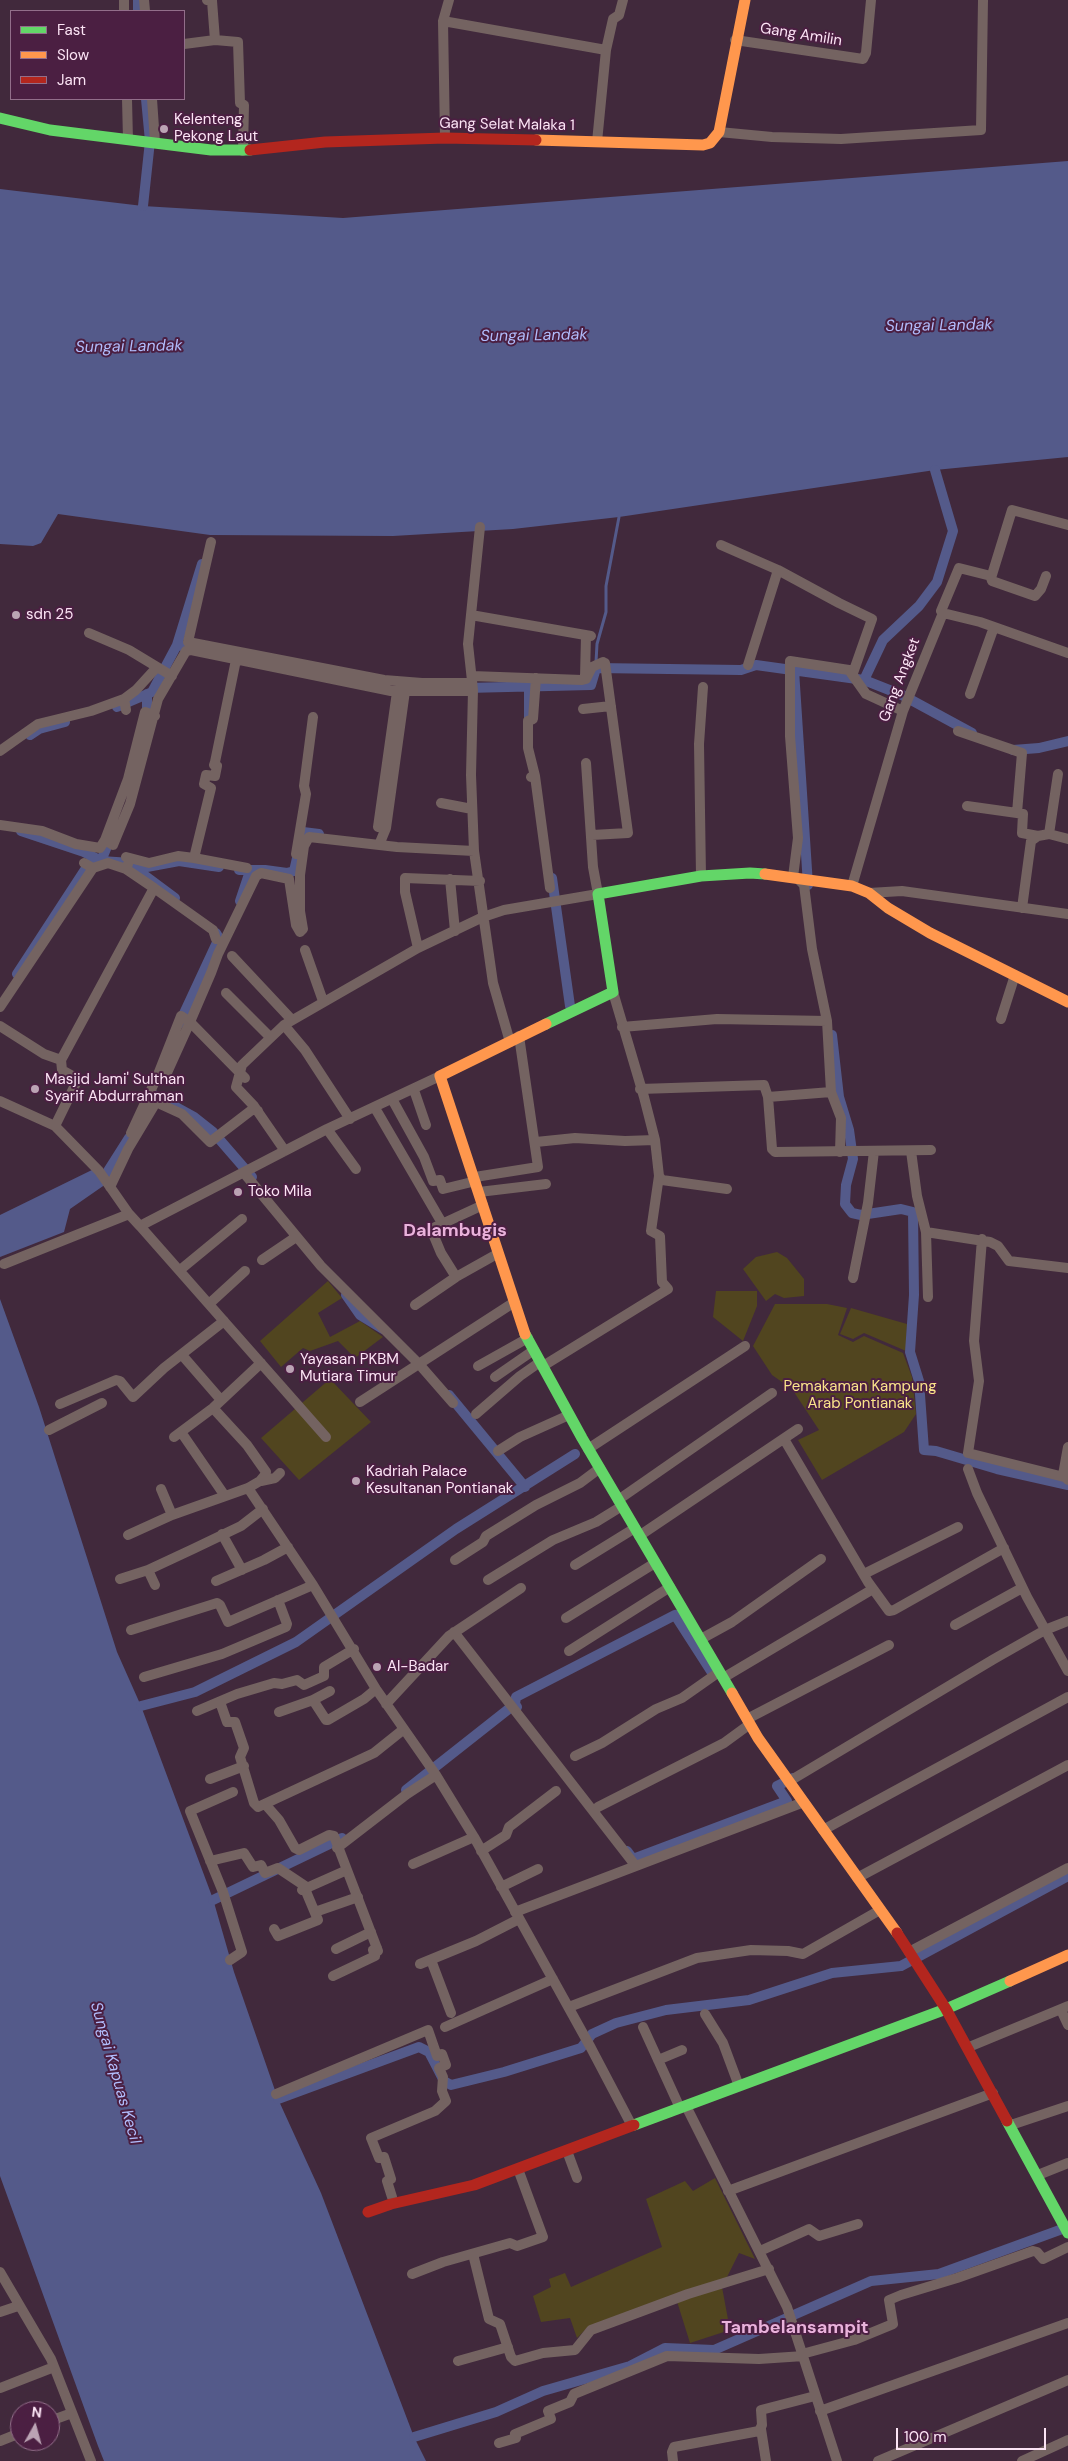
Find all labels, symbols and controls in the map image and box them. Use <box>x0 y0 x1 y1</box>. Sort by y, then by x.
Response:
legend <box>10 10 185 100</box>
text: Fast <box>57 20 86 40</box>
street label: Gang Amilin <box>759 20 843 50</box>
text: Slow <box>57 45 89 65</box>
text: Jam <box>57 70 86 90</box>
place label: Kelenteng Pekong Laut <box>174 111 258 146</box>
street label: Gang Selat Malaka 1 <box>439 115 575 135</box>
marker: Kelenteng Pekong Laut <box>158 123 170 135</box>
water label: Sungai Landak <box>885 315 993 337</box>
water label: Sungai Landak <box>480 325 588 347</box>
water label: Sungai Landak <box>75 336 183 358</box>
place label: sdn 25 <box>26 606 73 624</box>
marker: sdn 25 <box>10 609 22 621</box>
street label: Gang Angket <box>876 635 924 725</box>
place label: Masjid Jami' Sulthan Syarif Abdurrahman <box>45 1071 185 1106</box>
marker: Masjid Jami' Sulthan Syarif Abdurrahman <box>29 1083 41 1095</box>
place label: Toko Mila <box>248 1183 312 1201</box>
marker: Toko Mila <box>232 1186 244 1198</box>
district label: Dalambugis <box>403 1220 507 1242</box>
place label: Yayasan PKBM Mutiara Timur <box>300 1351 399 1386</box>
marker: Yayasan PKBM Mutiara Timur <box>284 1363 296 1375</box>
park label: Pemakaman Kampung Arab Pontianak <box>783 1378 937 1413</box>
place label: Kadriah Palace Kesultanan Pontianak <box>366 1463 513 1498</box>
marker: Kadriah Palace Kesultanan Pontianak <box>350 1475 362 1487</box>
place label: Al-Badar <box>387 1658 449 1676</box>
marker: Al-Badar <box>371 1661 383 1673</box>
water label: Sungai Kapuas Kecil <box>86 2000 144 2146</box>
district label: Tambelansampit <box>721 2317 869 2339</box>
north arrow <box>10 2401 60 2451</box>
text: N <box>31 2403 43 2422</box>
scale bar <box>898 2418 1048 2450</box>
text: 100 m <box>904 2427 947 2447</box>

